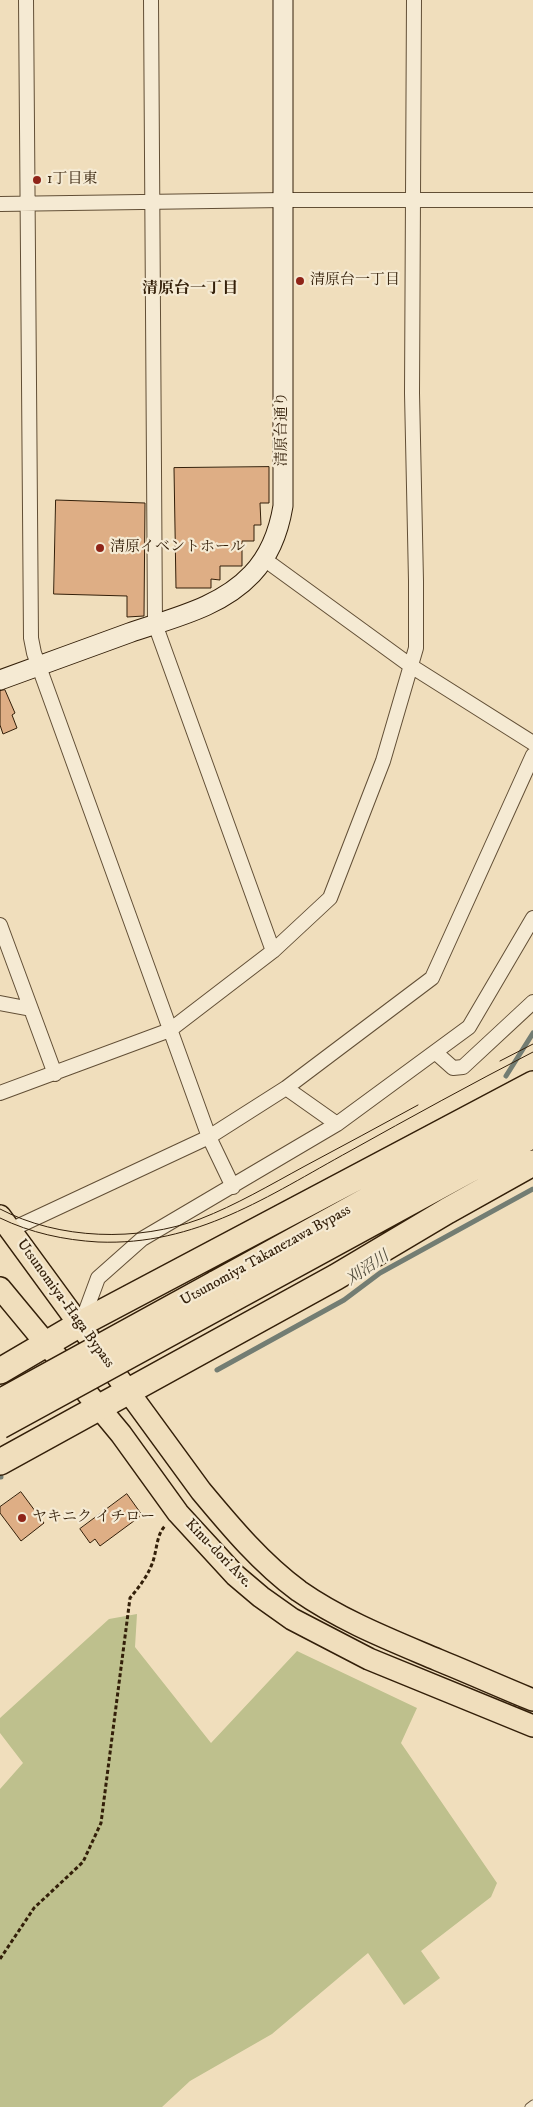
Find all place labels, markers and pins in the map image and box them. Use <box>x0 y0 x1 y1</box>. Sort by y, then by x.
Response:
place label: 1丁目東 <box>47 171 98 189</box>
marker: 1丁目東 <box>31 174 43 186</box>
place label: 清原台一丁目 <box>310 272 400 290</box>
marker: 清原台一丁目 <box>294 275 306 287</box>
place label: 清原イベントホール <box>110 539 245 557</box>
marker: 清原イベントホール <box>94 542 106 554</box>
place label: ヤキニク イチロー <box>32 1509 155 1527</box>
marker: ヤキニク イチロー <box>16 1512 28 1524</box>

